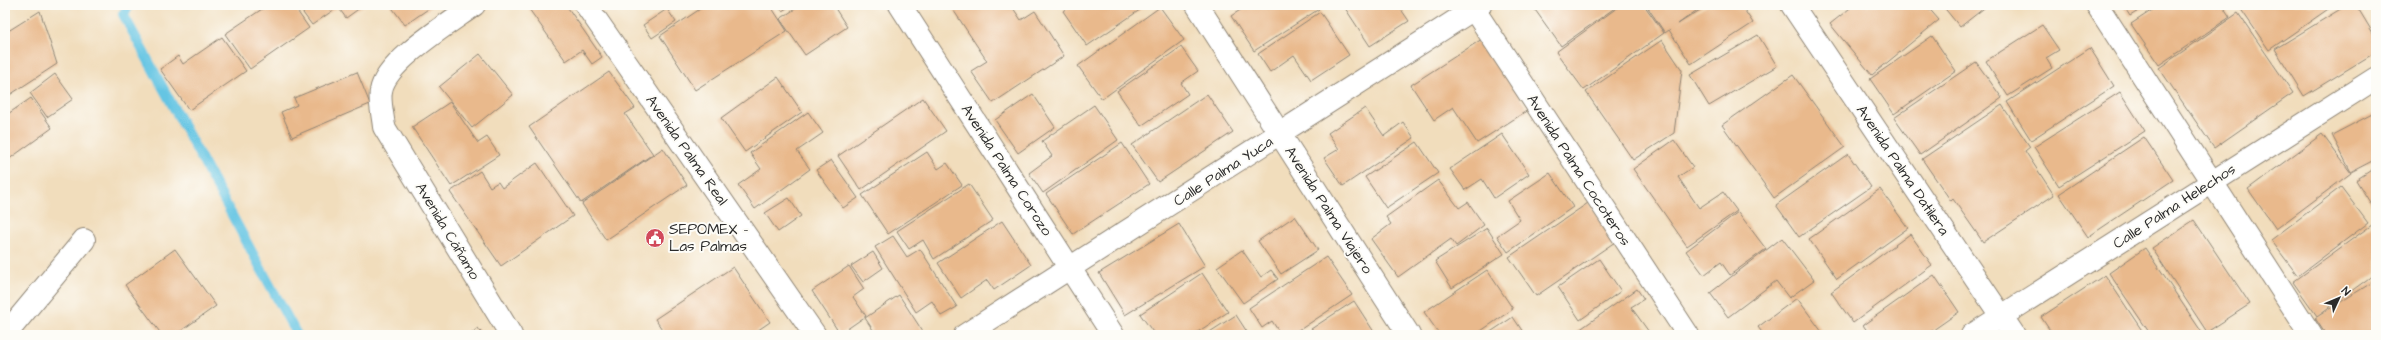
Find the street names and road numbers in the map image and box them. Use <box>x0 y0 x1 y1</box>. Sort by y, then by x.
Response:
street label: Avenida Palma Cocoteros <box>1522 90 1636 251</box>
street label: Avenida Palma Real <box>641 91 733 210</box>
street label: Avenida Palma Corozo <box>956 100 1057 241</box>
street label: Avenida Palma Datilera <box>1851 101 1954 240</box>
street label: Calle Palma Yuca <box>1169 131 1277 211</box>
street label: Avenida Palma Viajero <box>1279 142 1378 279</box>
street label: Calle Palma Helechos <box>2109 159 2240 254</box>
street label: Avenida Cáñamo <box>410 179 485 284</box>

